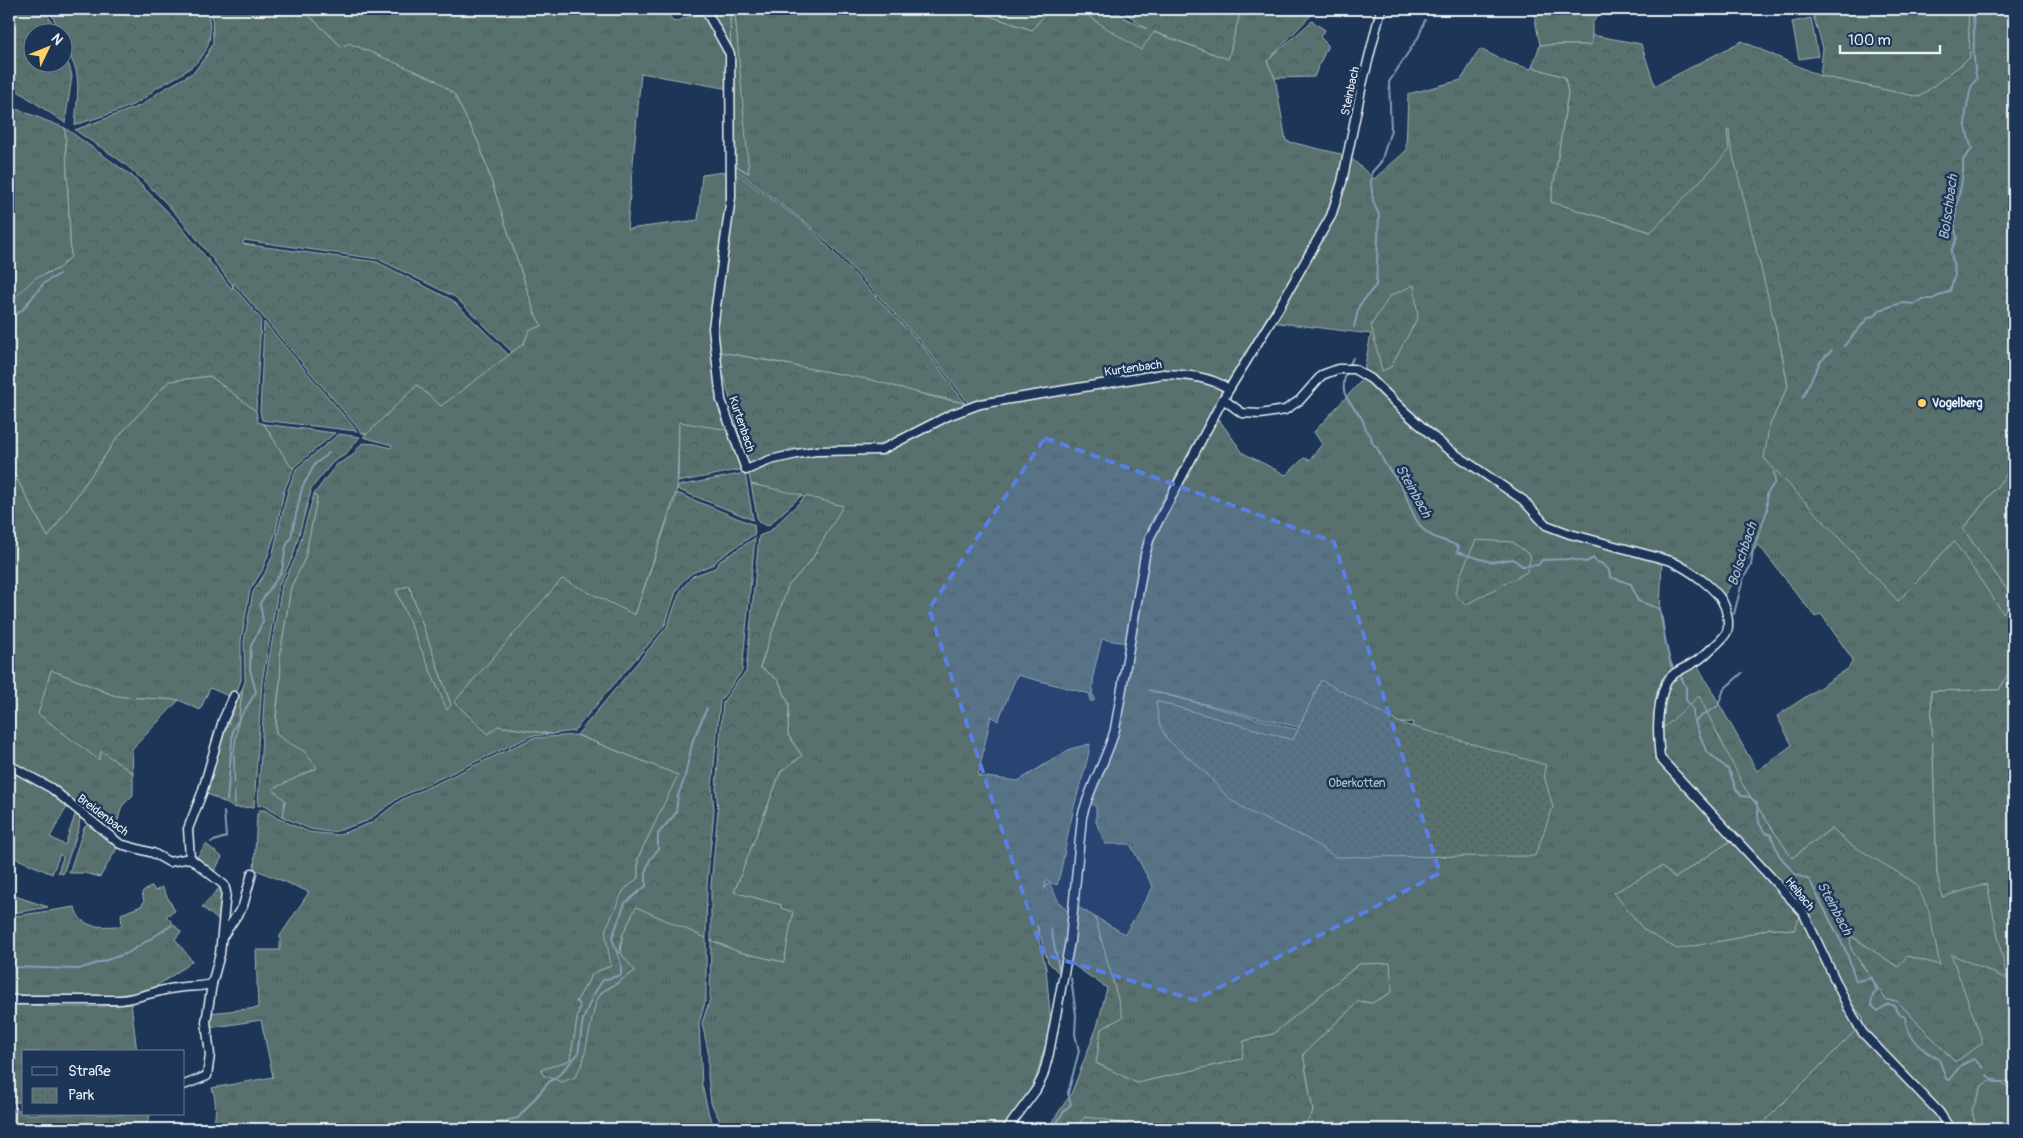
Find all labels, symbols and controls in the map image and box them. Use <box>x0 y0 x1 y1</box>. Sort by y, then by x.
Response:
north arrow <box>22 22 72 72</box>
scale bar <box>1840 22 1940 54</box>
text: N <box>48 30 67 49</box>
text: 100 m <box>1848 31 1891 50</box>
street label: Steinbach <box>1338 65 1363 117</box>
water label: Bolschbach <box>1936 172 1962 241</box>
street label: Kurtenbach <box>1103 357 1163 380</box>
street label: Kurtenbach <box>725 394 758 454</box>
place label: Vogelberg <box>1932 396 1983 411</box>
marker: Vogelberg <box>1916 397 1928 409</box>
water label: Steinbach <box>1392 462 1436 522</box>
water label: Bolschbach <box>1724 519 1761 588</box>
park label: Oberkotten <box>1328 776 1386 791</box>
street label: Breidenbach <box>74 791 132 840</box>
street label: Heibach <box>1782 875 1818 914</box>
water label: Steinbach <box>1813 879 1856 939</box>
legend <box>22 1050 185 1116</box>
text: Straße <box>68 1062 111 1081</box>
text: Park <box>68 1086 95 1105</box>

